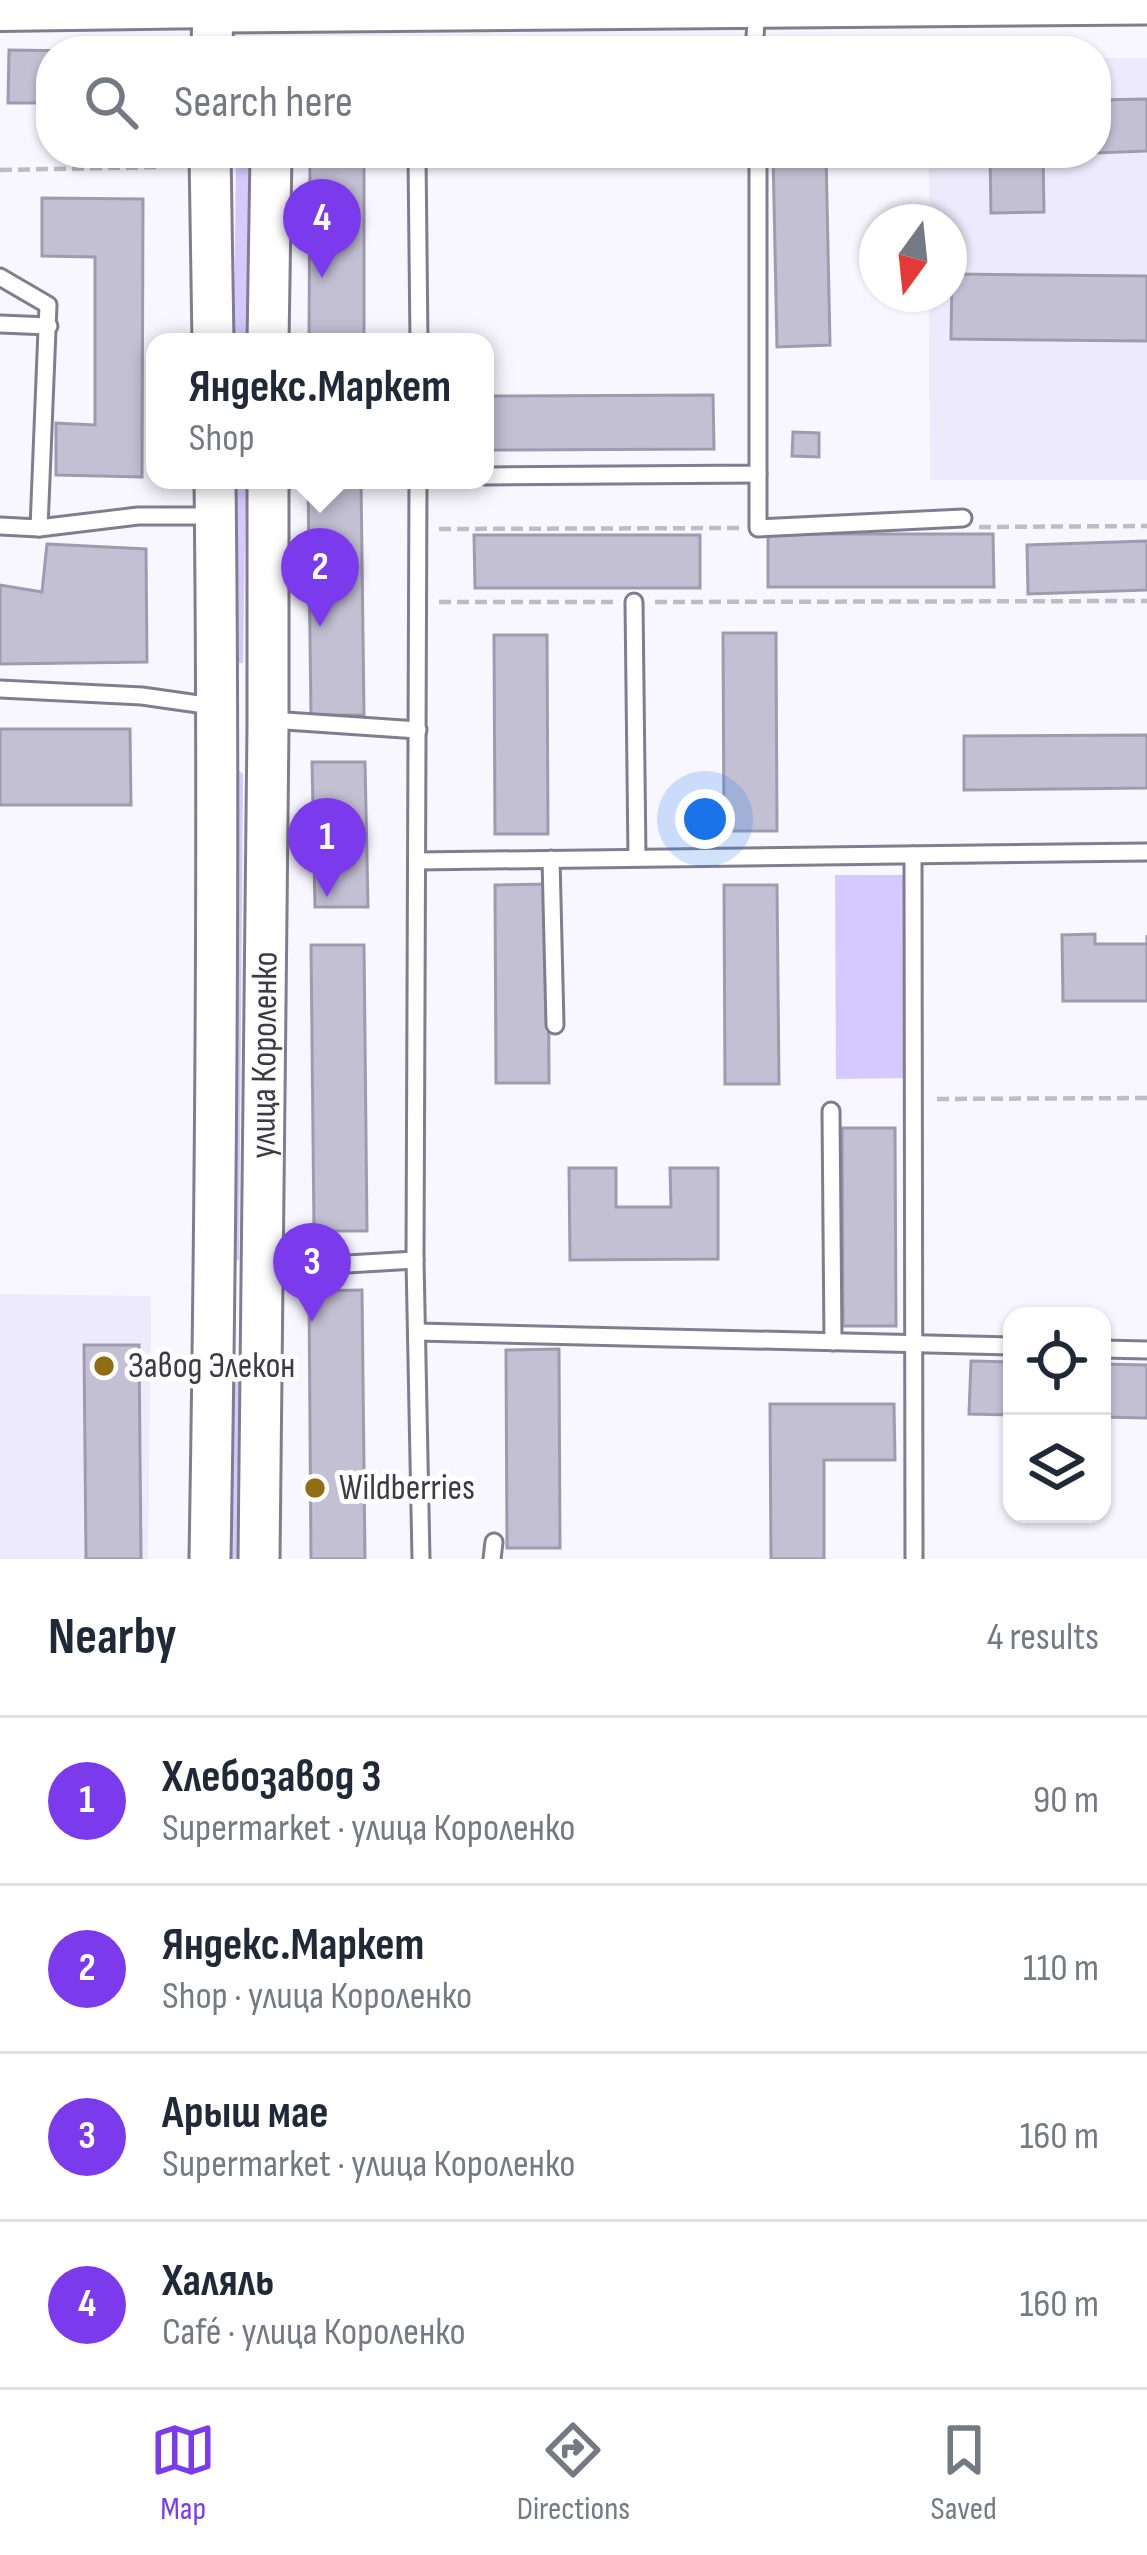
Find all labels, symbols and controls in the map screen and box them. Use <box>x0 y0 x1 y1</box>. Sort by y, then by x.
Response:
search box <box>36 36 1111 168</box>
icon: search <box>78 69 144 135</box>
text: Search here <box>174 75 353 130</box>
pin: 4 <box>283 179 361 278</box>
north arrow <box>859 204 967 312</box>
popup <box>146 333 494 489</box>
text: Яндекс.Маркет <box>189 360 451 415</box>
text: Shop <box>189 415 255 462</box>
pin: 2 <box>281 528 359 627</box>
your location <box>675 789 735 849</box>
pin: 1 <box>288 798 366 897</box>
street label: улица Короленко <box>242 951 287 1159</box>
pin: 3 <box>273 1223 351 1322</box>
map controls <box>1003 1307 1111 1523</box>
button: locate <box>1003 1307 1111 1415</box>
place label: Завод Элекон <box>128 1345 295 1388</box>
marker: Завод Элекон <box>91 1353 117 1379</box>
button: layers <box>1003 1415 1111 1523</box>
place label: Wildberries <box>339 1467 475 1510</box>
marker: Wildberries <box>302 1475 328 1501</box>
text: Nearby <box>48 1607 177 1668</box>
text: 4 results <box>987 1614 1099 1661</box>
text: Хлебозавод 3 <box>162 1750 381 1805</box>
text: 1 <box>79 1777 95 1824</box>
text: 90 m <box>1033 1777 1099 1824</box>
text: Supermarket · улица Короленко <box>162 1805 575 1852</box>
text: Яндекс.Маркет <box>162 1918 424 1973</box>
text: 2 <box>78 1945 96 1992</box>
text: 110 m <box>1023 1945 1099 1992</box>
text: Shop · улица Короленко <box>162 1973 472 2020</box>
text: Арыш мае <box>162 2086 329 2141</box>
text: 3 <box>78 2113 96 2160</box>
text: 160 m <box>1020 2113 1099 2160</box>
text: Supermarket · улица Короленко <box>162 2141 575 2188</box>
text: Халяль <box>162 2254 274 2309</box>
text: 4 <box>78 2281 96 2328</box>
text: 160 m <box>1020 2281 1099 2328</box>
text: Café · улица Короленко <box>162 2309 466 2356</box>
tab: Map <box>150 2417 216 2529</box>
tab: Directions <box>517 2417 630 2529</box>
tab: Saved <box>931 2417 997 2529</box>

